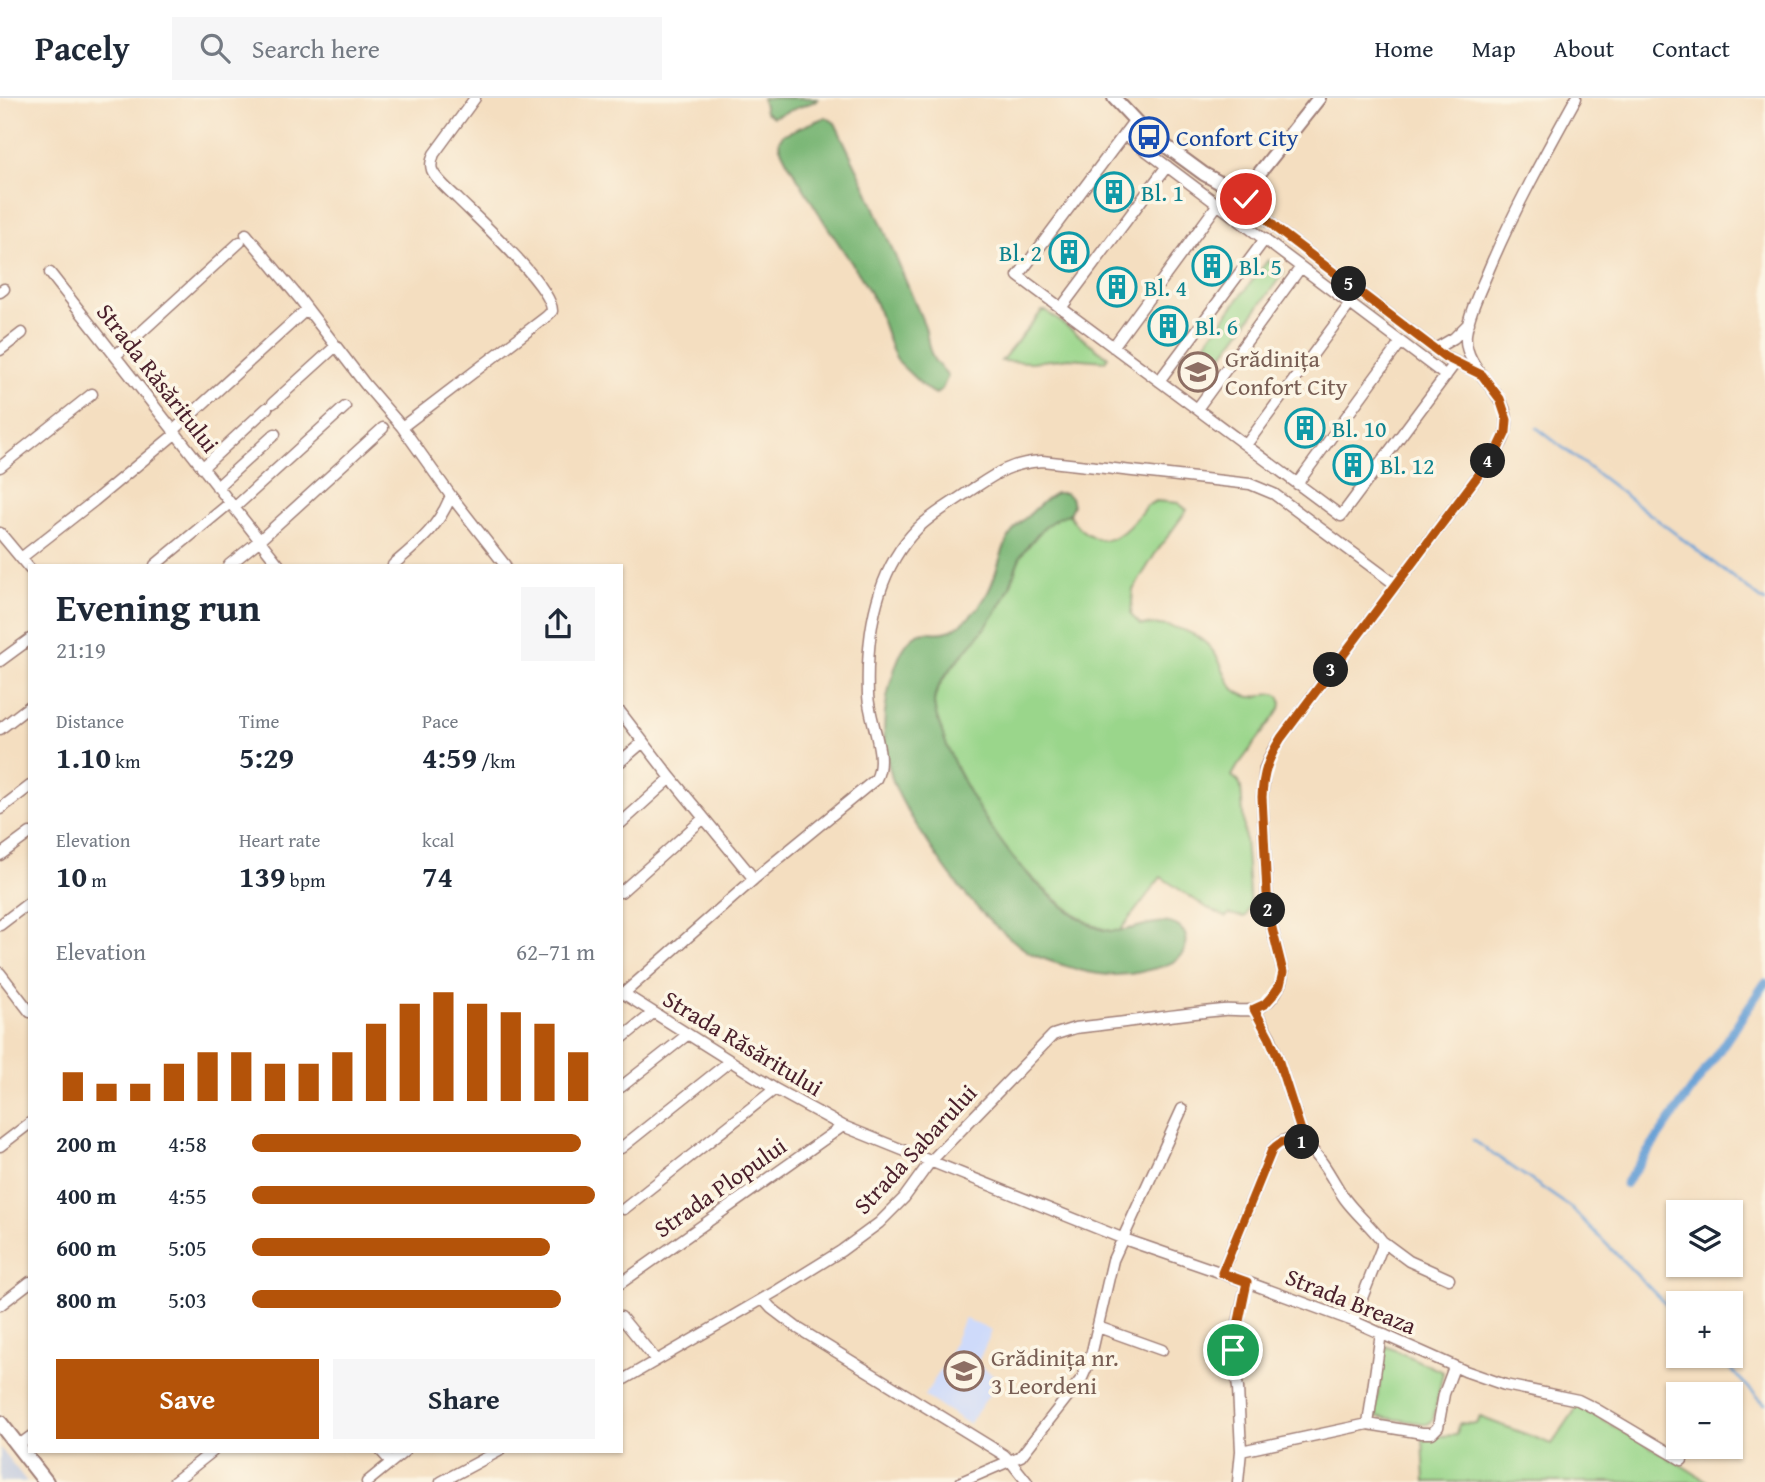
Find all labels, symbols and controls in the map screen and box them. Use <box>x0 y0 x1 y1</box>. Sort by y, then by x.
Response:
search box <box>172 17 662 80</box>
text: Pacely <box>35 24 130 72</box>
icon: search <box>196 29 234 67</box>
text: Search here <box>252 29 380 68</box>
text: Home <box>1375 31 1434 66</box>
text: Map <box>1472 31 1516 66</box>
text: About <box>1554 31 1614 66</box>
text: Contact <box>1652 31 1730 66</box>
bus stop icon: Confort City <box>1128 116 1170 158</box>
place label: Confort City <box>1176 120 1299 155</box>
pin <box>1216 169 1276 229</box>
building icon: Bl. 1 <box>1093 171 1135 213</box>
place label: Bl. 1 <box>1141 175 1184 210</box>
icon: check <box>1227 180 1265 218</box>
building icon: Bl. 2 <box>1048 231 1090 273</box>
place label: Bl. 2 <box>999 235 1042 270</box>
building icon: Bl. 5 <box>1191 245 1233 287</box>
place label: Bl. 5 <box>1239 249 1282 284</box>
building icon: Bl. 4 <box>1096 266 1138 308</box>
pin: 5 <box>1332 266 1366 302</box>
text: 5 <box>1344 269 1353 297</box>
place label: Bl. 4 <box>1144 270 1187 305</box>
street label: Strada Răsăritului <box>88 296 228 460</box>
building icon: Bl. 6 <box>1147 305 1189 347</box>
place label: Bl. 6 <box>1195 309 1238 344</box>
place label: Grădinița Confort City <box>1225 341 1348 404</box>
school or university icon: Grădinița Confort City <box>1177 351 1219 393</box>
building icon: Bl. 10 <box>1284 407 1326 449</box>
place label: Bl. 10 <box>1332 411 1387 446</box>
building icon: Bl. 12 <box>1332 444 1374 486</box>
pin: 4 <box>1470 444 1506 478</box>
text: 4 <box>1483 446 1492 474</box>
place label: Bl. 12 <box>1380 448 1435 483</box>
text: Evening run <box>56 579 260 635</box>
button: share <box>521 587 595 661</box>
text: 21:19 <box>56 633 106 666</box>
pin: 3 <box>1314 652 1348 688</box>
text: 3 <box>1326 655 1335 683</box>
text: Distance <box>56 707 124 735</box>
text: Time <box>239 707 279 735</box>
text: Pace <box>422 707 459 735</box>
text: 1.10 <box>56 735 111 779</box>
text: 5:29 <box>239 735 294 779</box>
text: 4:59 <box>422 735 477 779</box>
text: km <box>111 747 140 775</box>
text: /km <box>477 747 515 775</box>
text: Elevation <box>56 826 130 854</box>
text: Heart rate <box>239 826 320 854</box>
text: kcal <box>422 826 454 854</box>
text: 10 <box>56 854 87 898</box>
text: 139 <box>239 854 286 898</box>
text: 74 <box>422 854 453 898</box>
text: m <box>87 866 107 894</box>
text: bpm <box>286 866 325 894</box>
pin: 2 <box>1250 892 1286 928</box>
text: 2 <box>1263 895 1272 923</box>
text: Elevation <box>56 935 146 968</box>
text: 62–71 m <box>516 935 595 968</box>
street label: Strada Răsăritului <box>656 981 830 1105</box>
street label: Strada Sabarului <box>845 1076 985 1222</box>
pin: 1 <box>1284 1124 1320 1160</box>
text: 200 m <box>56 1127 117 1160</box>
text: 4:58 <box>168 1127 207 1160</box>
text: 1 <box>1297 1127 1306 1155</box>
street label: Strada Plopului <box>647 1128 794 1246</box>
text: 400 m <box>56 1179 117 1212</box>
text: 4:55 <box>168 1179 207 1212</box>
map controls <box>1666 1200 1743 1459</box>
button: layers <box>1666 1200 1743 1277</box>
text: 600 m <box>56 1231 117 1264</box>
text: 5:05 <box>168 1231 207 1264</box>
street label: Strada Breaza <box>1280 1259 1422 1343</box>
text: 800 m <box>56 1283 117 1316</box>
text: 5:03 <box>168 1283 207 1316</box>
button: + <box>1666 1291 1743 1368</box>
pin <box>1203 1320 1263 1380</box>
icon: arrive <box>1214 1331 1252 1369</box>
place label: Grădinița nr. 3 Leordeni <box>991 1340 1119 1403</box>
school or university icon: Grădinița nr. 3 Leordeni <box>943 1350 985 1392</box>
button: Save <box>56 1359 319 1439</box>
button: Share <box>333 1359 595 1439</box>
button: − <box>1666 1382 1743 1459</box>

